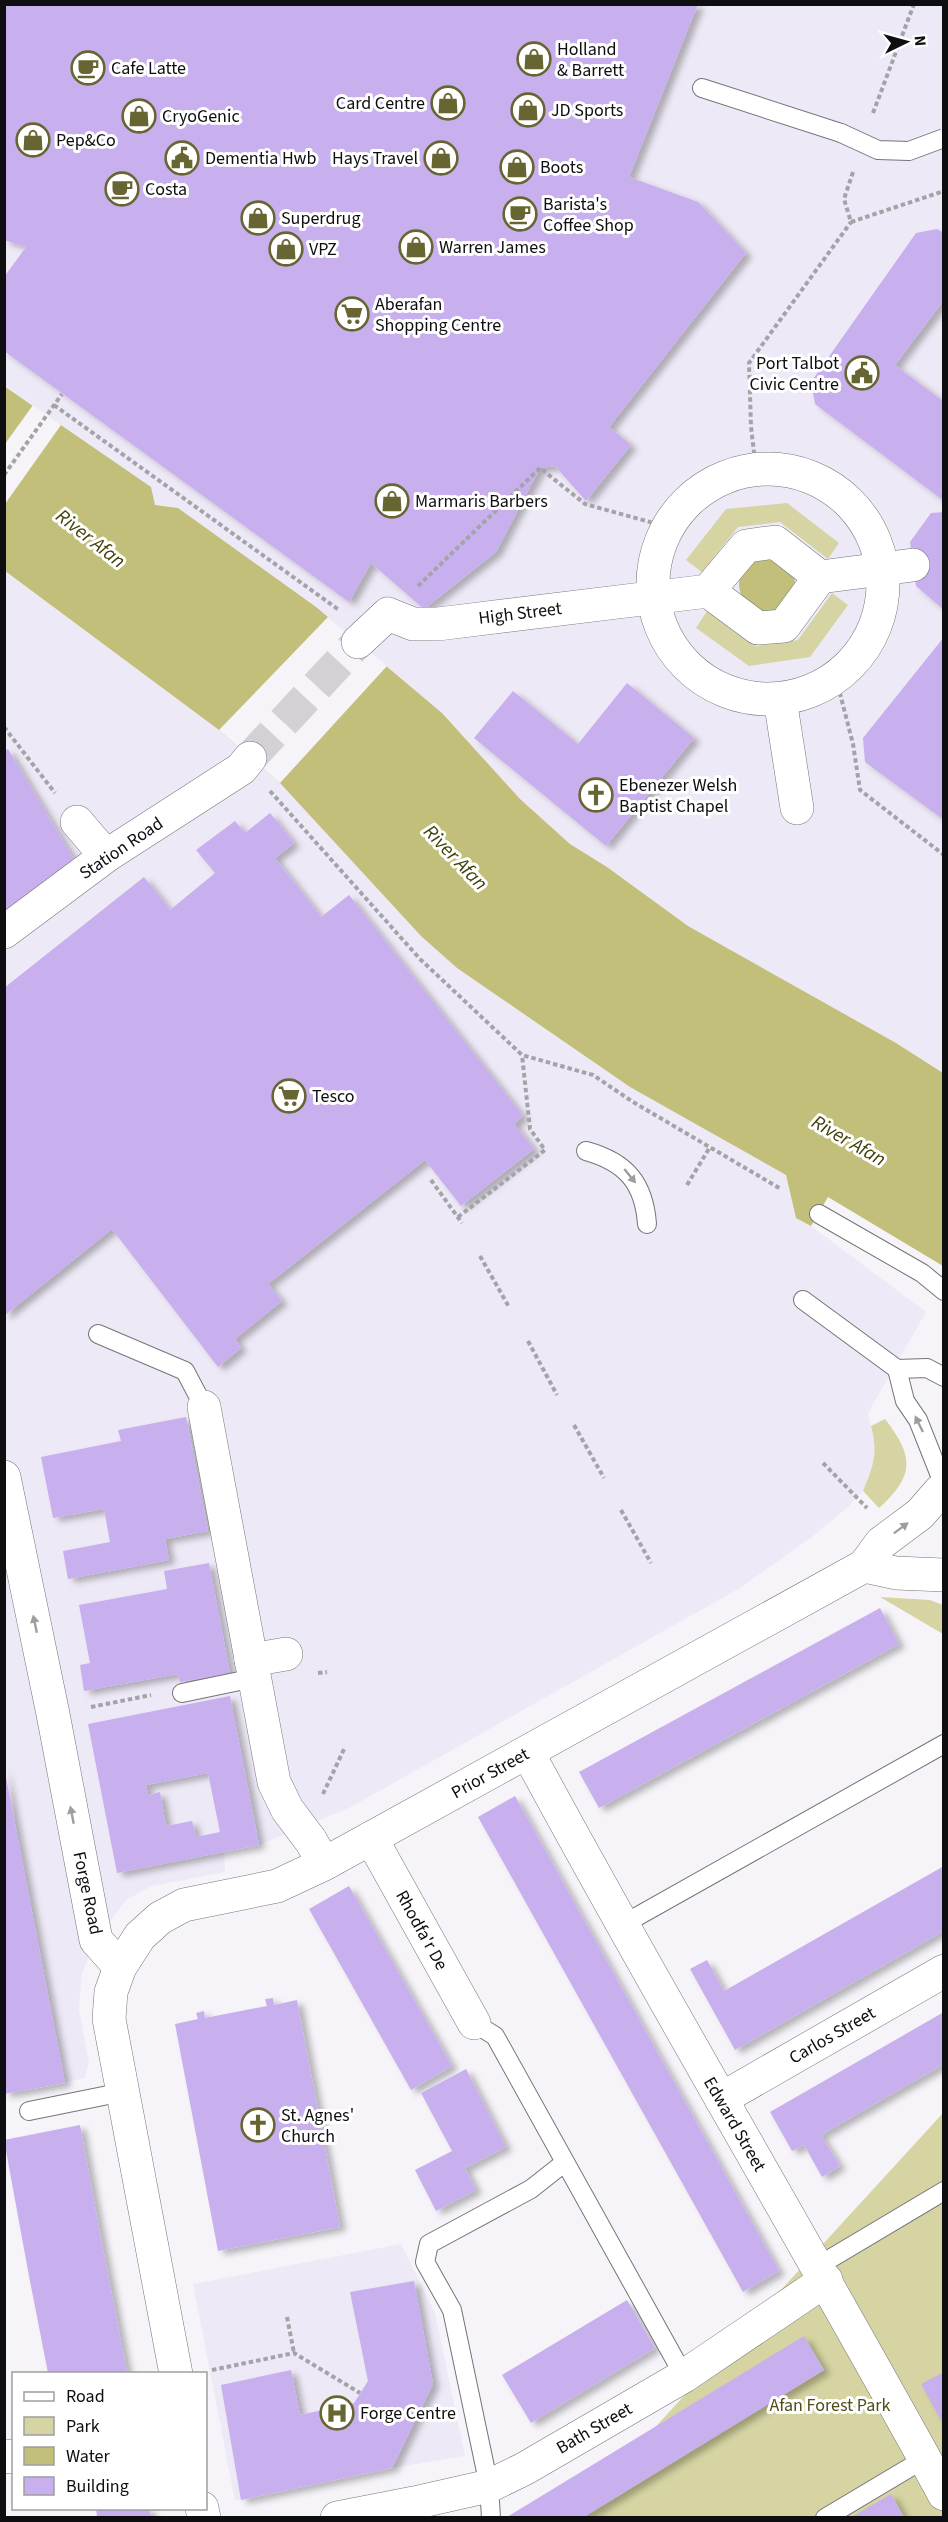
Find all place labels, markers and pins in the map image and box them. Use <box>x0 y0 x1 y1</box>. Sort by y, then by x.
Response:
place label: Holland & Barrett <box>557 37 624 83</box>
shop icon: Holland & Barrett <box>516 41 552 77</box>
cafe icon: Cafe Latte <box>70 50 106 86</box>
place label: Cafe Latte <box>111 56 186 81</box>
shop icon: Card Centre <box>430 85 466 121</box>
place label: Card Centre <box>336 91 425 116</box>
shop icon: JD Sports <box>510 92 546 128</box>
shop icon: CryoGenic <box>121 98 157 134</box>
place label: JD Sports <box>551 98 623 123</box>
place label: CryoGenic <box>162 104 240 129</box>
shop icon: Pep&Co <box>15 122 51 158</box>
place label: Pep&Co <box>56 128 116 153</box>
public building icon: Dementia Hwb <box>164 140 200 176</box>
shop icon: Hays Travel <box>423 140 459 176</box>
place label: Dementia Hwb <box>205 146 317 171</box>
place label: Hays Travel <box>332 146 418 171</box>
shop icon: Boots <box>499 149 535 185</box>
place label: Boots <box>540 155 583 180</box>
cafe icon: Costa <box>104 171 140 207</box>
place label: Costa <box>145 177 187 202</box>
place label: Barista's Coffee Shop <box>543 192 634 238</box>
cafe icon: Barista's Coffee Shop <box>502 196 538 232</box>
shop icon: Superdrug <box>240 200 276 236</box>
place label: Superdrug <box>281 206 361 231</box>
shop icon: Warren James <box>398 229 434 265</box>
shop icon: VPZ <box>268 231 304 267</box>
place label: Warren James <box>439 235 546 260</box>
place label: VPZ <box>309 237 337 262</box>
place label: Aberafan Shopping Centre <box>375 292 501 338</box>
supermarket icon: Aberafan Shopping Centre <box>334 296 370 332</box>
place label: Port Talbot Civic Centre <box>750 351 839 397</box>
public building icon: Port Talbot Civic Centre <box>844 355 880 391</box>
shop icon: Marmaris Barbers <box>374 483 410 519</box>
place label: Marmaris Barbers <box>415 489 548 514</box>
place label: Ebenezer Welsh Baptist Chapel <box>619 773 737 819</box>
church icon: Ebenezer Welsh Baptist Chapel <box>578 777 614 813</box>
supermarket icon: Tesco <box>271 1078 307 1114</box>
place label: Tesco <box>312 1084 355 1109</box>
place label: St. Agnes' Church <box>281 2103 354 2149</box>
church icon: St. Agnes' Church <box>240 2107 276 2143</box>
hospital icon: Forge Centre <box>319 2395 355 2431</box>
place label: Forge Centre <box>360 2401 456 2426</box>

